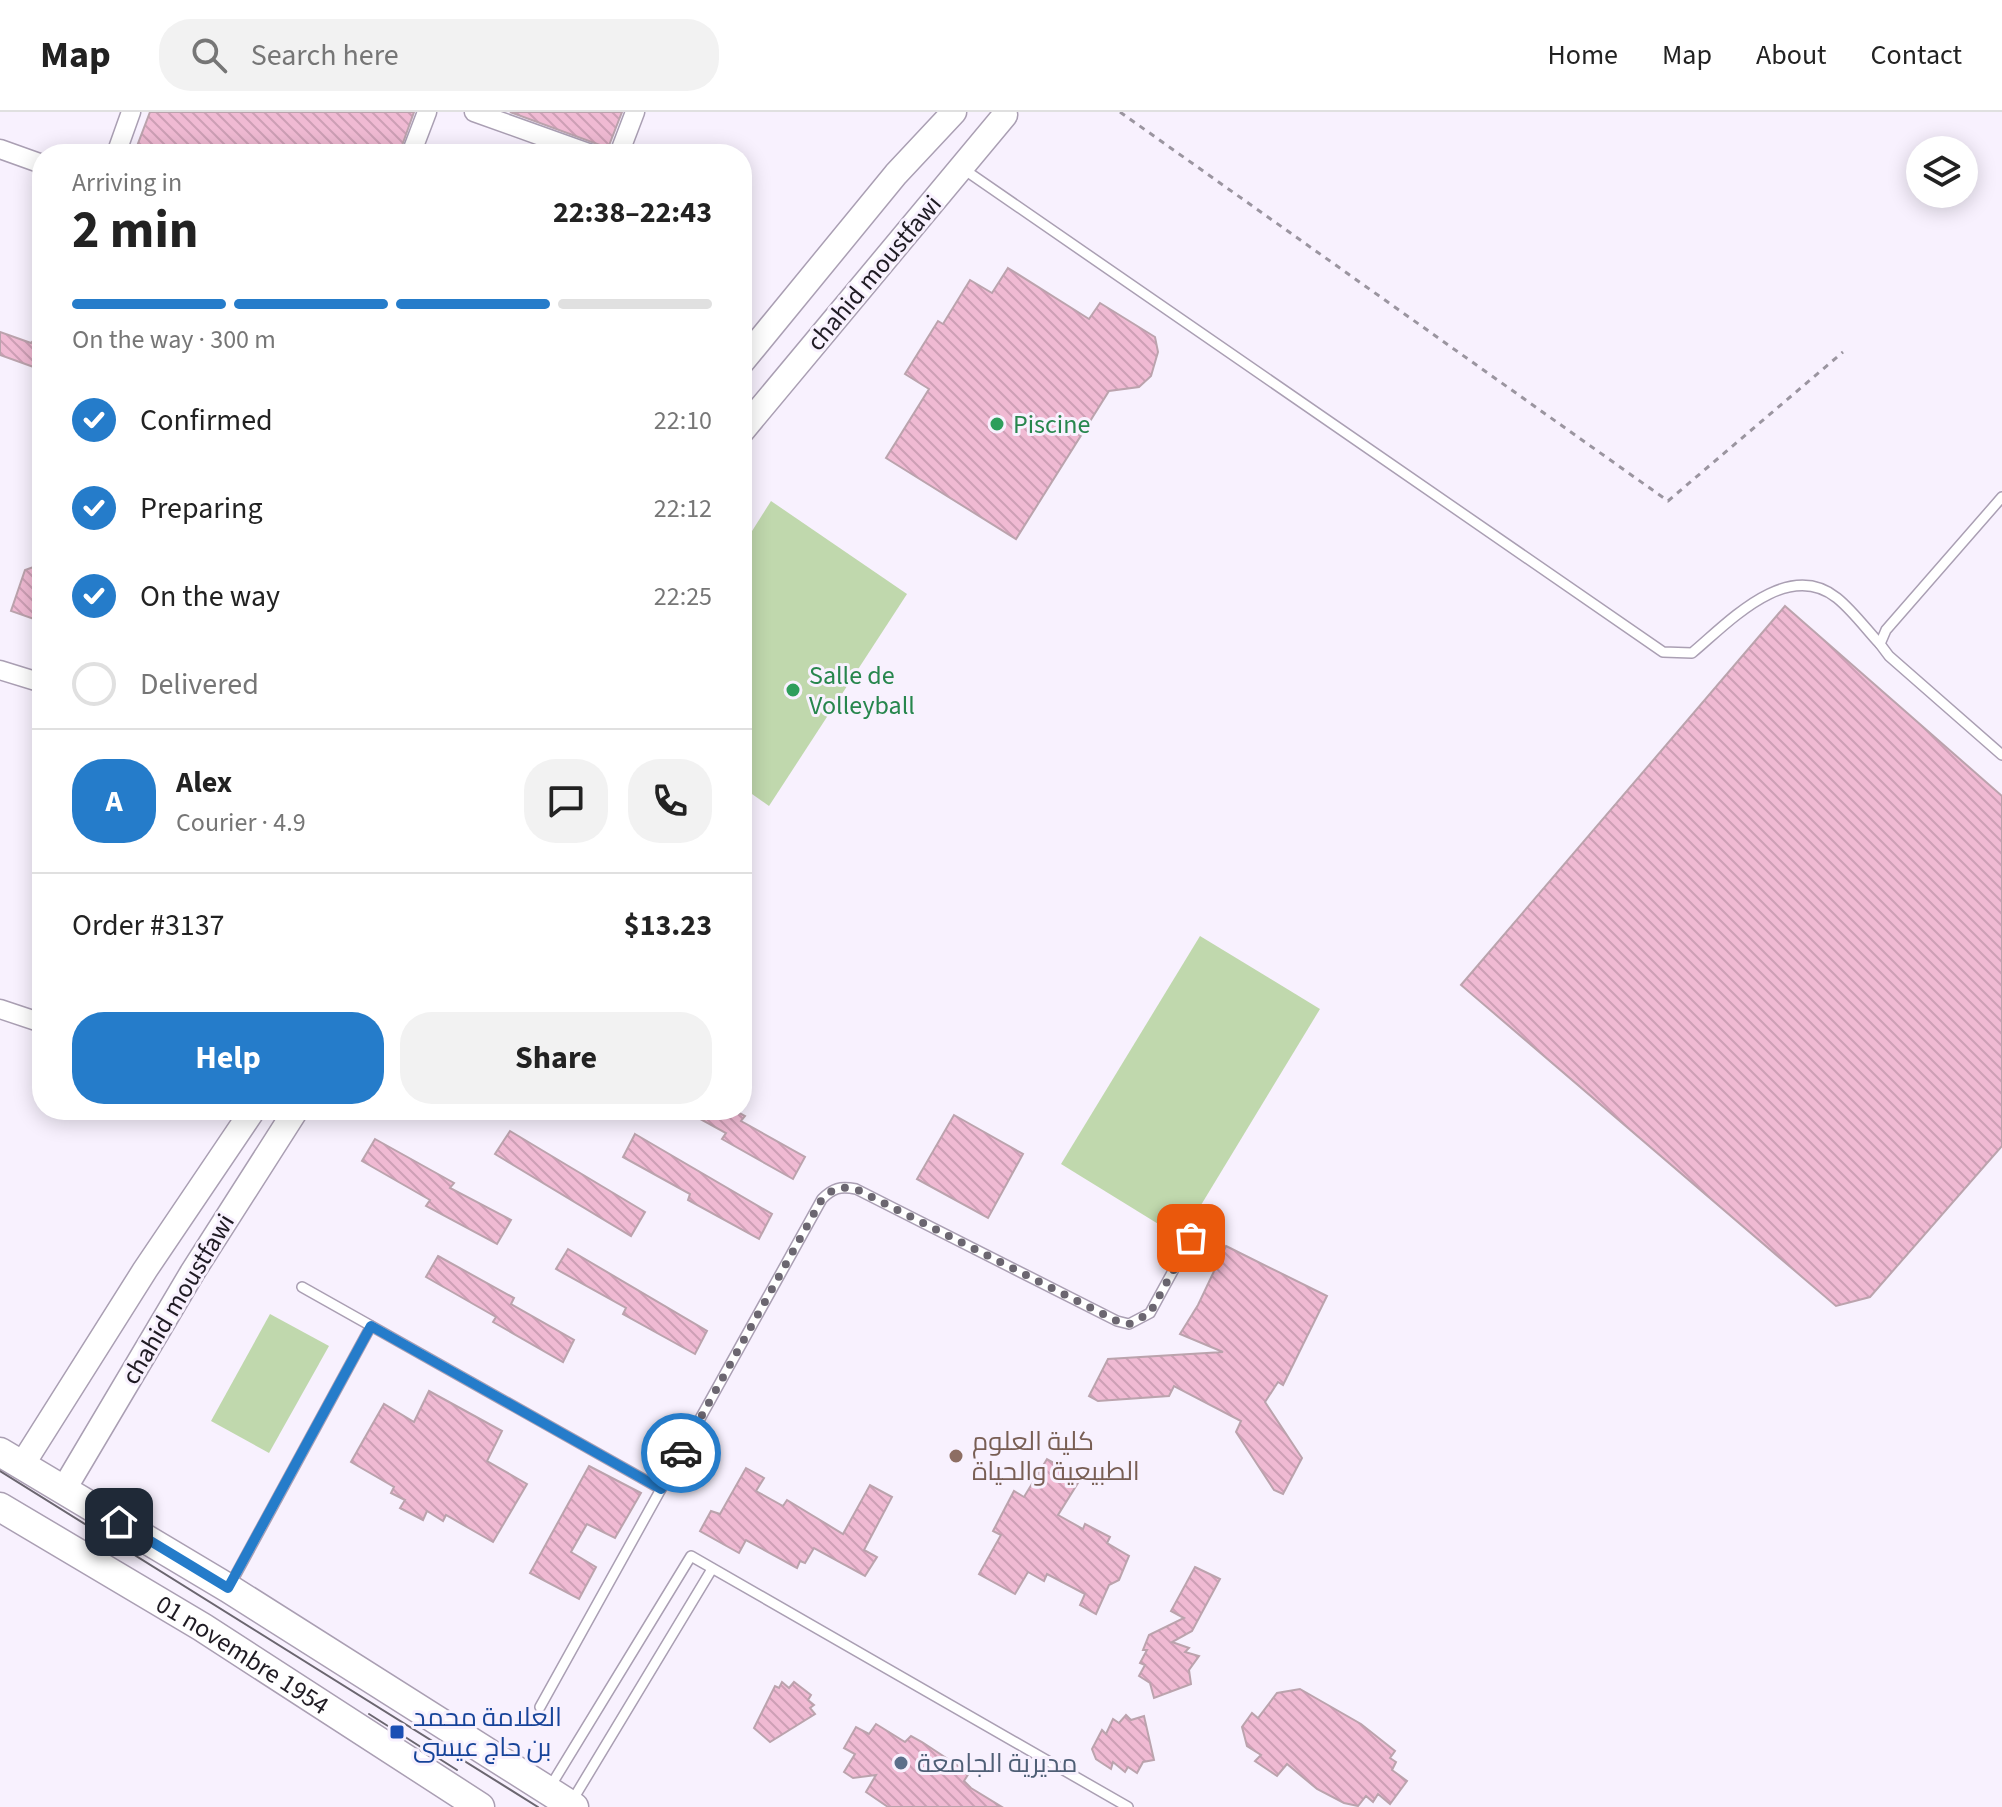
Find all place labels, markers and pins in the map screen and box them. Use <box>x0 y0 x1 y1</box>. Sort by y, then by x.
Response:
place label: Piscine <box>1013 406 1090 443</box>
marker: Piscine <box>988 415 1006 433</box>
place label: Salle de Volleyball <box>809 657 915 724</box>
marker: Salle de Volleyball <box>784 681 802 699</box>
pin <box>1157 1204 1225 1272</box>
place label: كلية العلوم الطبيعية والحياة <box>972 1423 1140 1490</box>
marker: كلية العلوم الطبيعية والحياة <box>947 1447 965 1465</box>
pin <box>85 1488 153 1556</box>
place label: العلامة محمد بن حاج عيسى <box>413 1699 562 1766</box>
marker: العلامة محمد بن حاج عيسى <box>388 1723 406 1741</box>
place label: مديرية الجامعة <box>917 1745 1077 1782</box>
marker: مديرية الجامعة <box>892 1754 910 1772</box>

